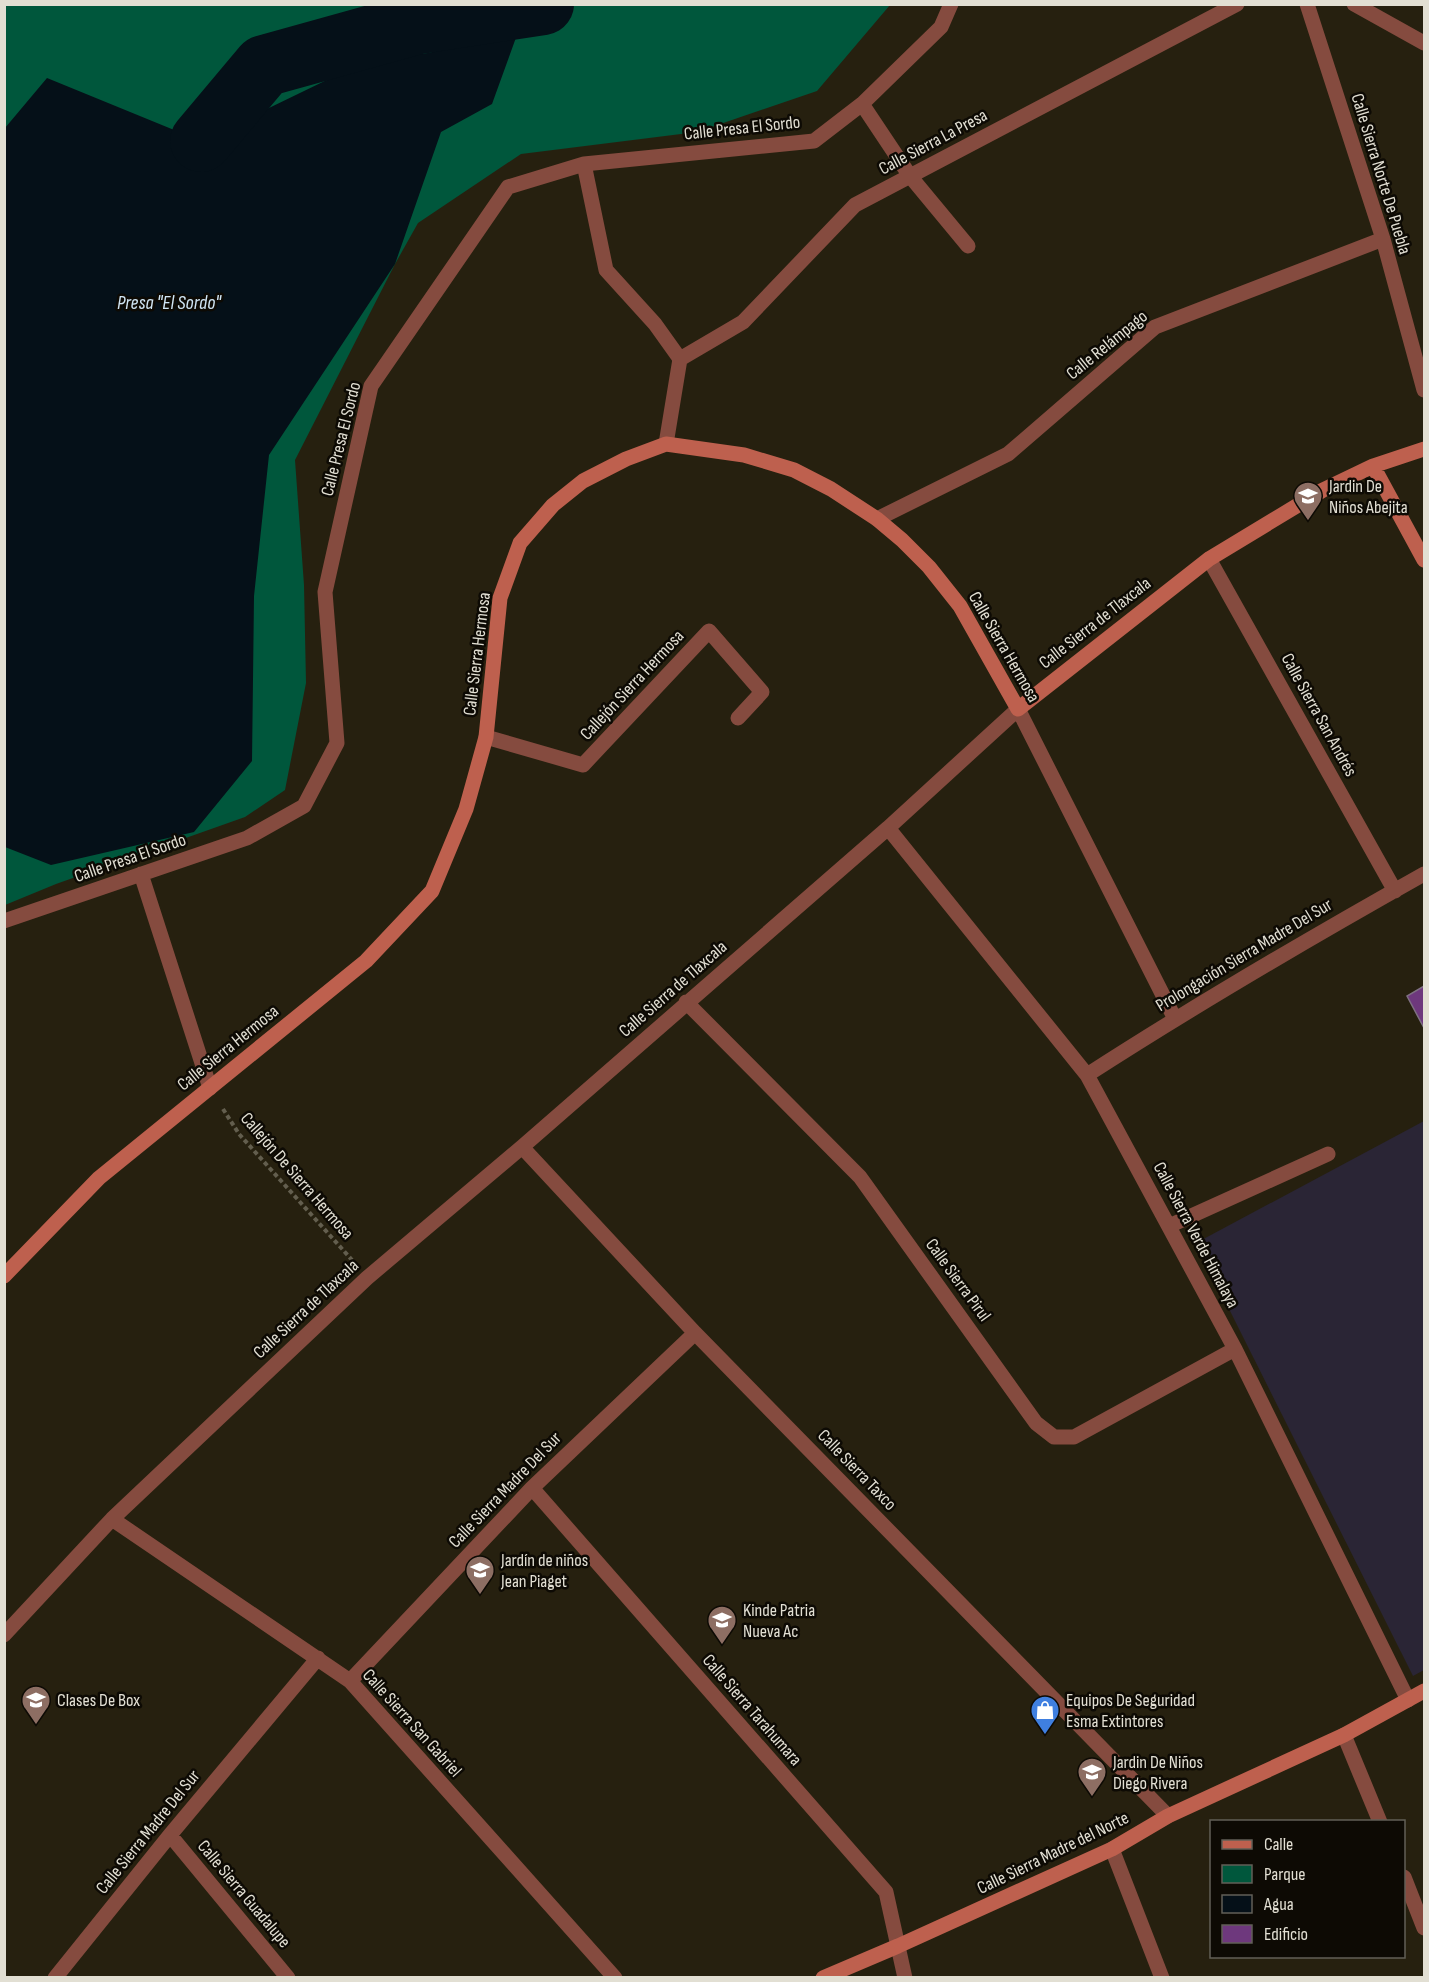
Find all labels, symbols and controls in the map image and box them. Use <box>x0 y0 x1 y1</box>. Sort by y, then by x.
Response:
street label: Calle Sierra Norte De Puebla <box>1347 91 1415 257</box>
street label: Calle Sierra La Presa <box>875 105 991 179</box>
street label: Calle Presa El Sordo <box>683 111 801 145</box>
water label: Presa "El Sordo" <box>117 291 222 315</box>
street label: Calle Relámpago <box>1062 306 1152 384</box>
street label: Calle Presa El Sordo <box>317 380 365 498</box>
place label: Jardin De Niños Abejita <box>1328 476 1408 518</box>
school or university icon: Jardin De Niños Abejita <box>1292 480 1324 522</box>
street label: Calle Sierra de Tlaxcala <box>1035 573 1155 673</box>
street label: Calle Sierra Hermosa <box>964 588 1044 706</box>
street label: Calle Sierra Hermosa <box>459 591 495 717</box>
street label: Callejón Sierra Hermosa <box>576 626 688 744</box>
street label: Calle Sierra San Andrés <box>1277 650 1361 780</box>
street label: Calle Presa El Sordo <box>71 829 189 887</box>
street label: Prolongación Sierra Madre Del Sur <box>1152 894 1336 1016</box>
street label: Calle Sierra de Tlaxcala <box>615 936 731 1042</box>
street label: Calle Sierra Hermosa <box>173 1001 283 1095</box>
street label: Callejón De Sierra Hermosa <box>236 1108 358 1244</box>
street label: Calle Sierra Verde Himalaya <box>1149 1158 1243 1312</box>
street label: Calle Sierra Pirul <box>921 1234 995 1326</box>
street label: Calle Sierra de Tlaxcala <box>249 1255 363 1363</box>
street label: Calle Sierra Taxco <box>813 1425 901 1515</box>
street label: Calle Sierra Madre Del Sur <box>444 1428 566 1552</box>
place label: Jardín de niños Jean Piaget <box>500 1550 588 1592</box>
school or university icon: Jardín de niños Jean Piaget <box>464 1554 496 1596</box>
place label: Kinde Patria Nueva Ac <box>743 1600 815 1642</box>
school or university icon: Kinde Patria Nueva Ac <box>706 1604 738 1646</box>
street label: Calle Sierra Tarahumara <box>698 1650 806 1770</box>
street label: Calle Sierra San Gabriel <box>358 1665 466 1781</box>
school or university icon: Clases De Box <box>20 1684 52 1726</box>
place label: Clases De Box <box>57 1690 140 1711</box>
place label: Equipos De Seguridad Esma Extintores <box>1066 1690 1195 1732</box>
shop icon: Equipos De Seguridad Esma Extintores <box>1029 1694 1061 1736</box>
place label: Jardin De Niños Diego Rivera <box>1112 1752 1203 1794</box>
school or university icon: Jardin De Niños Diego Rivera <box>1076 1756 1108 1798</box>
street label: Calle Sierra Madre Del Sur <box>92 1766 204 1898</box>
street label: Calle Sierra Madre del Norte <box>974 1807 1132 1899</box>
legend <box>1210 1820 1405 1958</box>
text: Calle <box>1264 1834 1293 1855</box>
street label: Calle Sierra Guadalupe <box>193 1836 295 1952</box>
text: Parque <box>1264 1864 1305 1885</box>
text: Agua <box>1263 1894 1294 1915</box>
text: Edificio <box>1264 1924 1308 1945</box>

